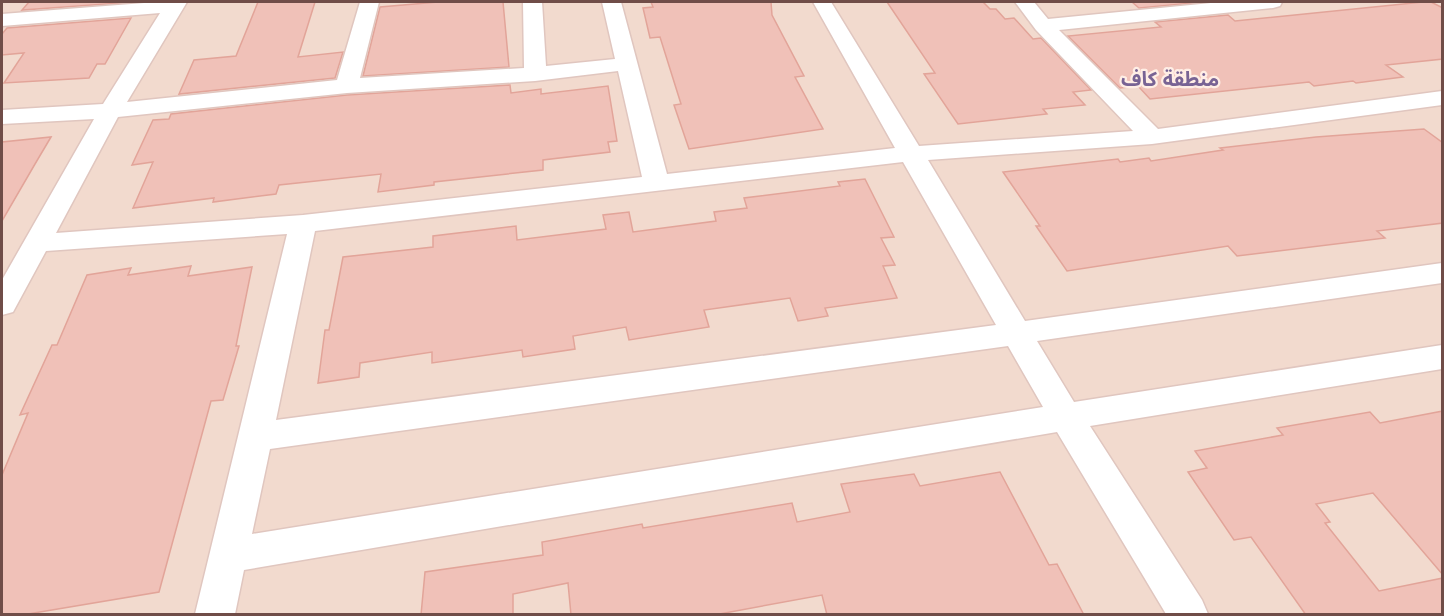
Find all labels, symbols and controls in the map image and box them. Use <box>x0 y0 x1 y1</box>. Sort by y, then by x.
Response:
district label: منطقة كاف <box>1121 65 1219 94</box>

